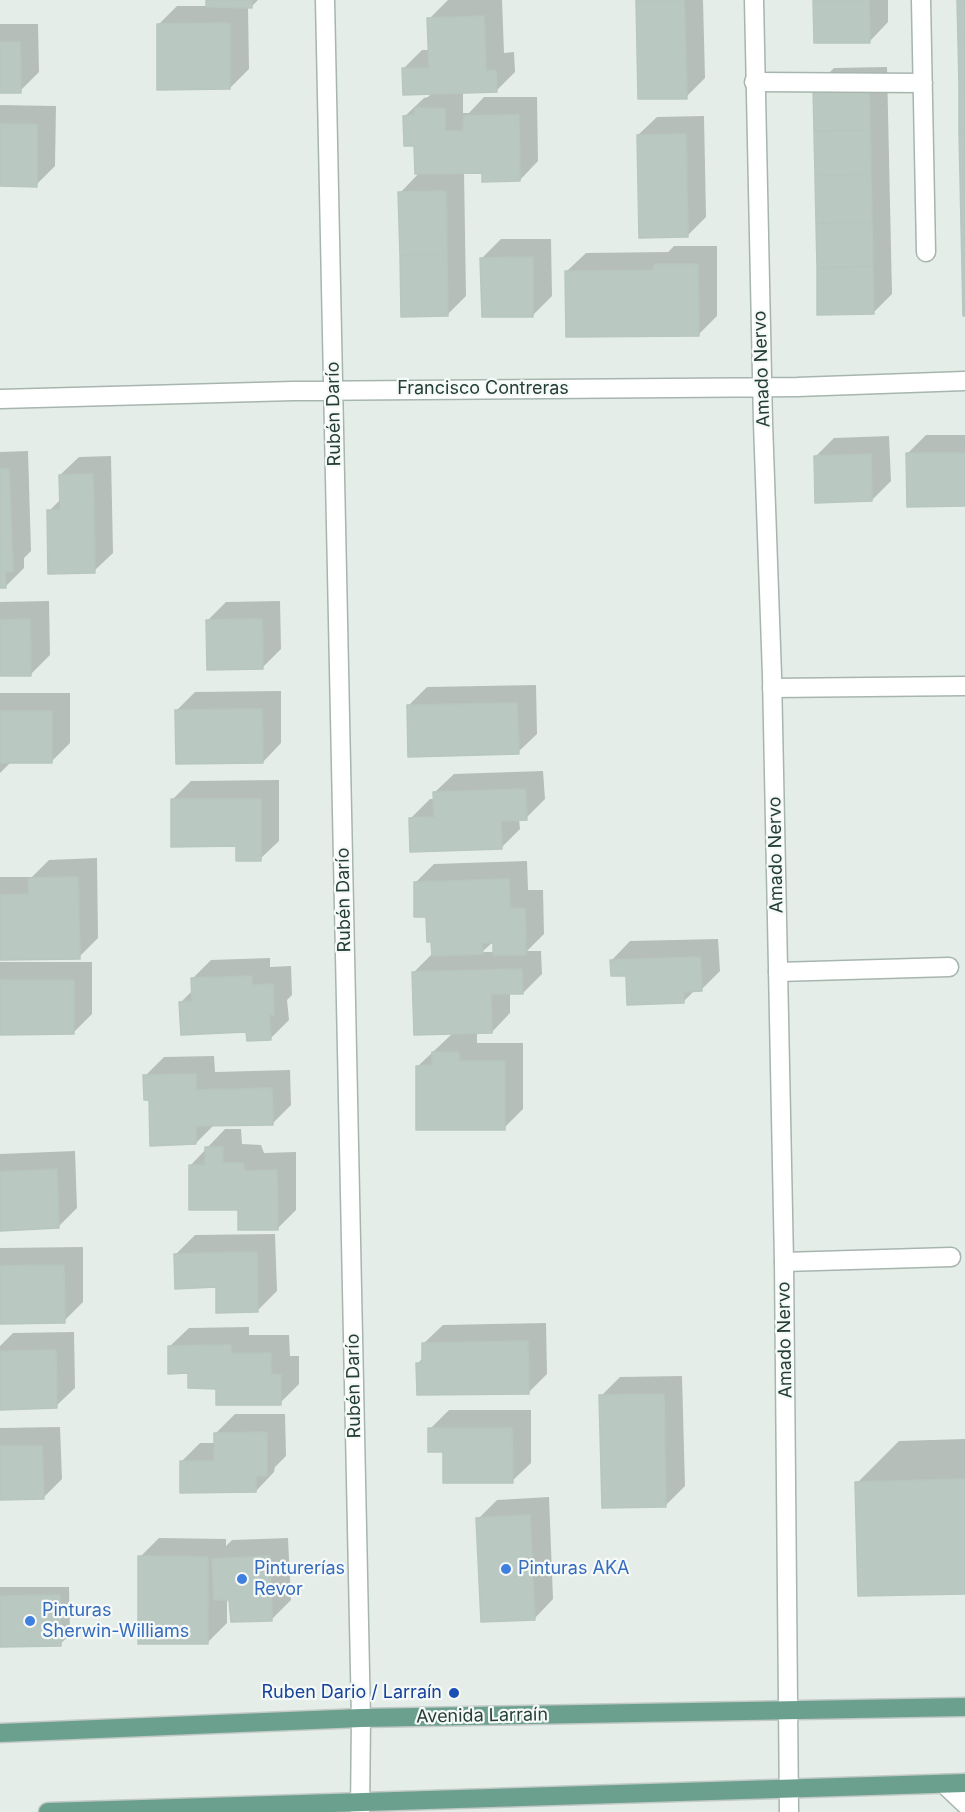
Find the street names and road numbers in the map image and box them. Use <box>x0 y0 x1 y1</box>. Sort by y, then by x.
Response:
street label: Amado Nervo <box>749 310 775 428</box>
street label: Rubén Darío <box>322 361 346 467</box>
street label: Francisco Contreras <box>397 378 569 400</box>
street label: Amado Nervo <box>764 796 788 914</box>
street label: Rubén Darío <box>332 847 356 953</box>
street label: Amado Nervo <box>773 1281 797 1399</box>
street label: Rubén Darío <box>342 1333 366 1439</box>
street label: Avenida Larraín <box>416 1704 548 1728</box>

